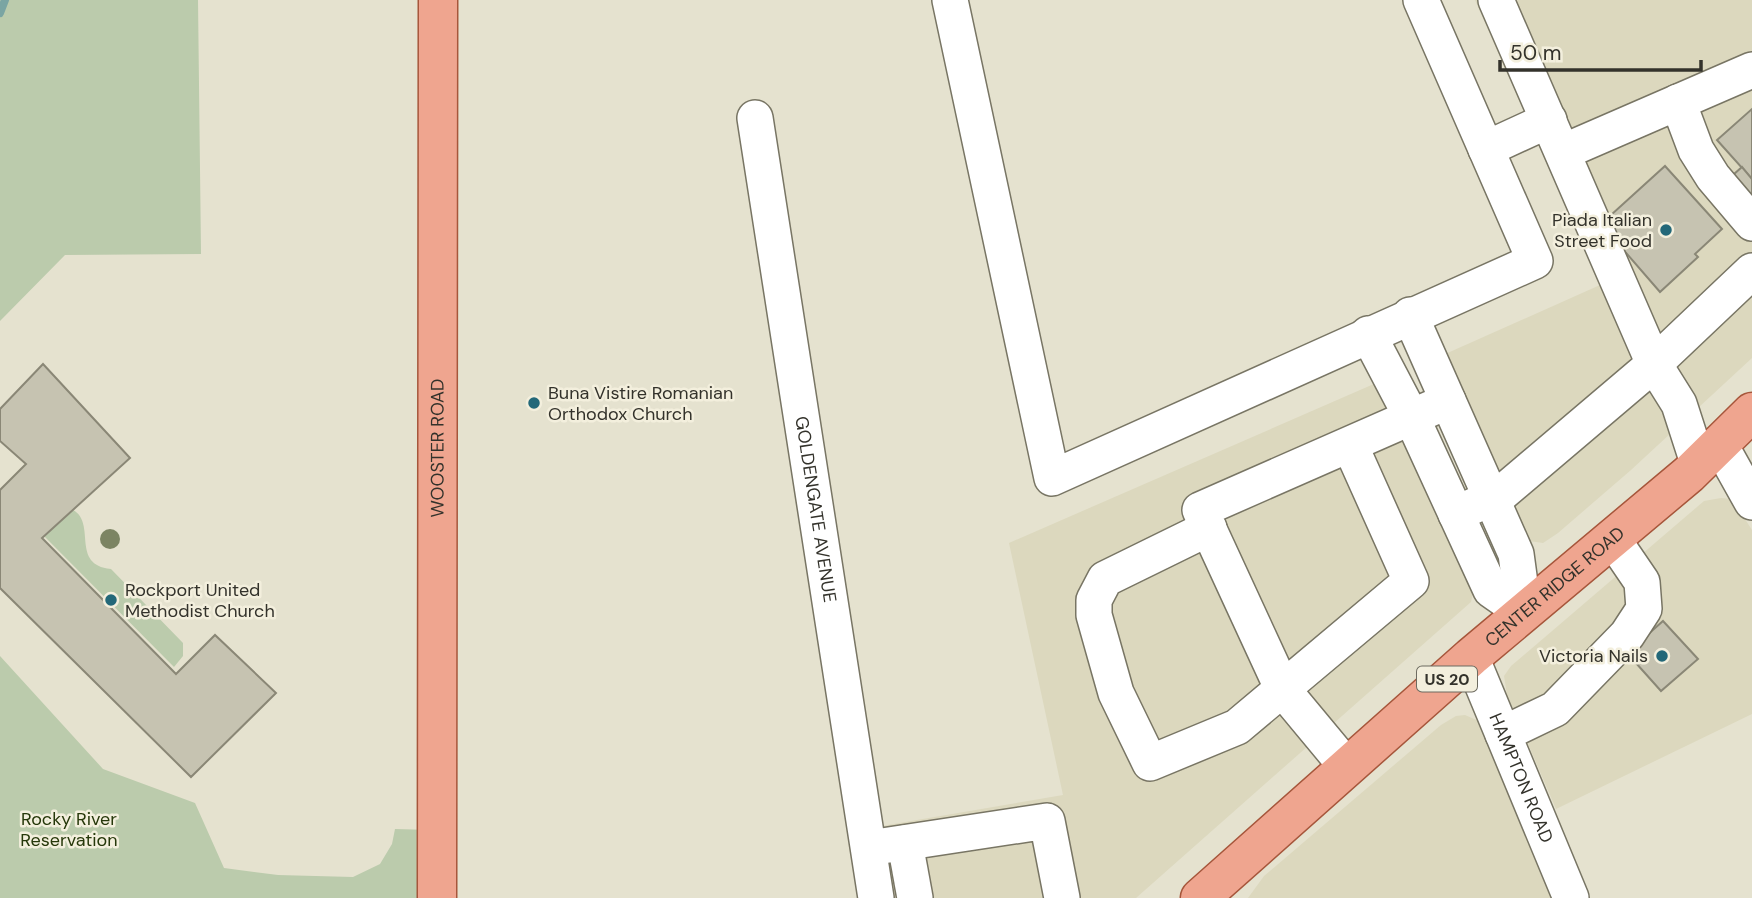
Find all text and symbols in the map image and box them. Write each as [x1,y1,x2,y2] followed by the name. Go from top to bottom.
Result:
[1500,28,1701,72] scale bar
[1510,39,1561,67] text: 50 m
[1552,208,1652,253] place label: Piada Italian Street Food
[1658,222,1674,238] marker: Piada Italian Street Food
[425,379,450,517] street label: WOOSTER ROAD
[548,381,733,426] place label: Buna Vistire Romanian Orthodox Church
[526,395,542,411] marker: Buna Vistire Romanian Orthodox Church
[789,414,842,604] street label: GOLDENGATE AVENUE
[1480,521,1630,652] street label: CENTER RIDGE ROAD
[125,578,275,623] place label: Rockport United Methodist Church
[103,592,119,608] marker: Rockport United Methodist Church
[1539,644,1648,668] place label: Victoria Nails
[1654,648,1670,664] marker: Victoria Nails
[1417,666,1477,692] road number: US 20
[1484,709,1559,847] street label: HAMPTON ROAD
[20,807,118,852] park label: Rocky River Reservation

